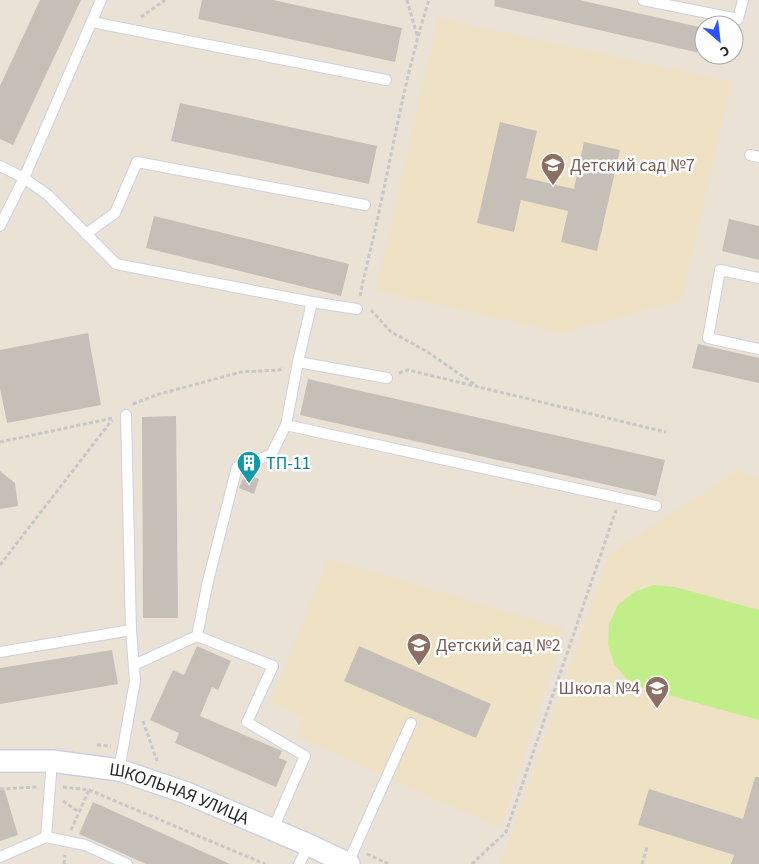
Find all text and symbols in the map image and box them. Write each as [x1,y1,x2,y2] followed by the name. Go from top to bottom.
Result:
[694,15,744,65] north arrow
[716,40,733,61] text: С
[540,152,566,186] school or university icon: Детский сад №7
[570,153,695,178] place label: Детский сад №7
[236,450,262,484] building icon: ТП-11
[266,451,311,476] place label: ТП-11
[406,632,432,666] school or university icon: Детский сад №2
[436,633,561,658] place label: Детский сад №2
[644,675,670,709] school or university icon: Школа №4
[559,676,640,701] place label: Школа №4
[108,757,253,831] street label: ШКОЛЬНАЯ УЛИЦА

